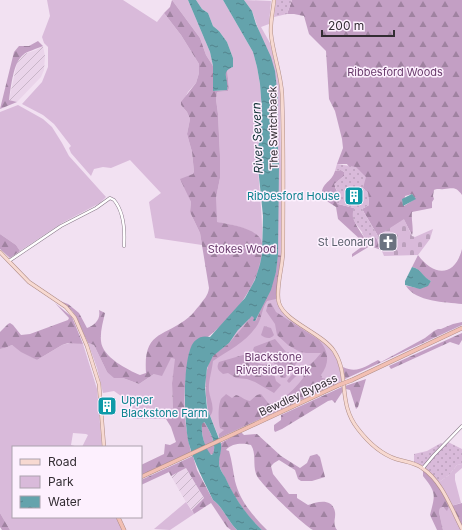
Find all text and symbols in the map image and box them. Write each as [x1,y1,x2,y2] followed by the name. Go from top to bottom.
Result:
[322,12,394,38] scale bar
[328,18,364,33] text: 200 m
[347,65,443,79] park label: Ribbesford Woods
[265,86,281,170] street label: The Switchback
[248,102,266,174] water label: River Severn
[343,185,365,207] building icon: Ribbesford House
[247,189,340,203] place label: Ribbesford House
[377,231,399,253] church icon: St Leonard
[318,235,374,249] place label: St Leonard
[208,242,276,256] park label: Stokes Wood
[236,350,310,377] park label: Blackstone Riverside Park
[256,371,340,419] street label: Bewdley Bypass
[121,393,208,420] place label: Upper Blackstone Farm
[96,395,118,417] building icon: Upper Blackstone Farm
[12,446,142,518] legend
[48,454,77,469] text: Road
[48,474,74,489] text: Park
[48,494,82,509] text: Water

